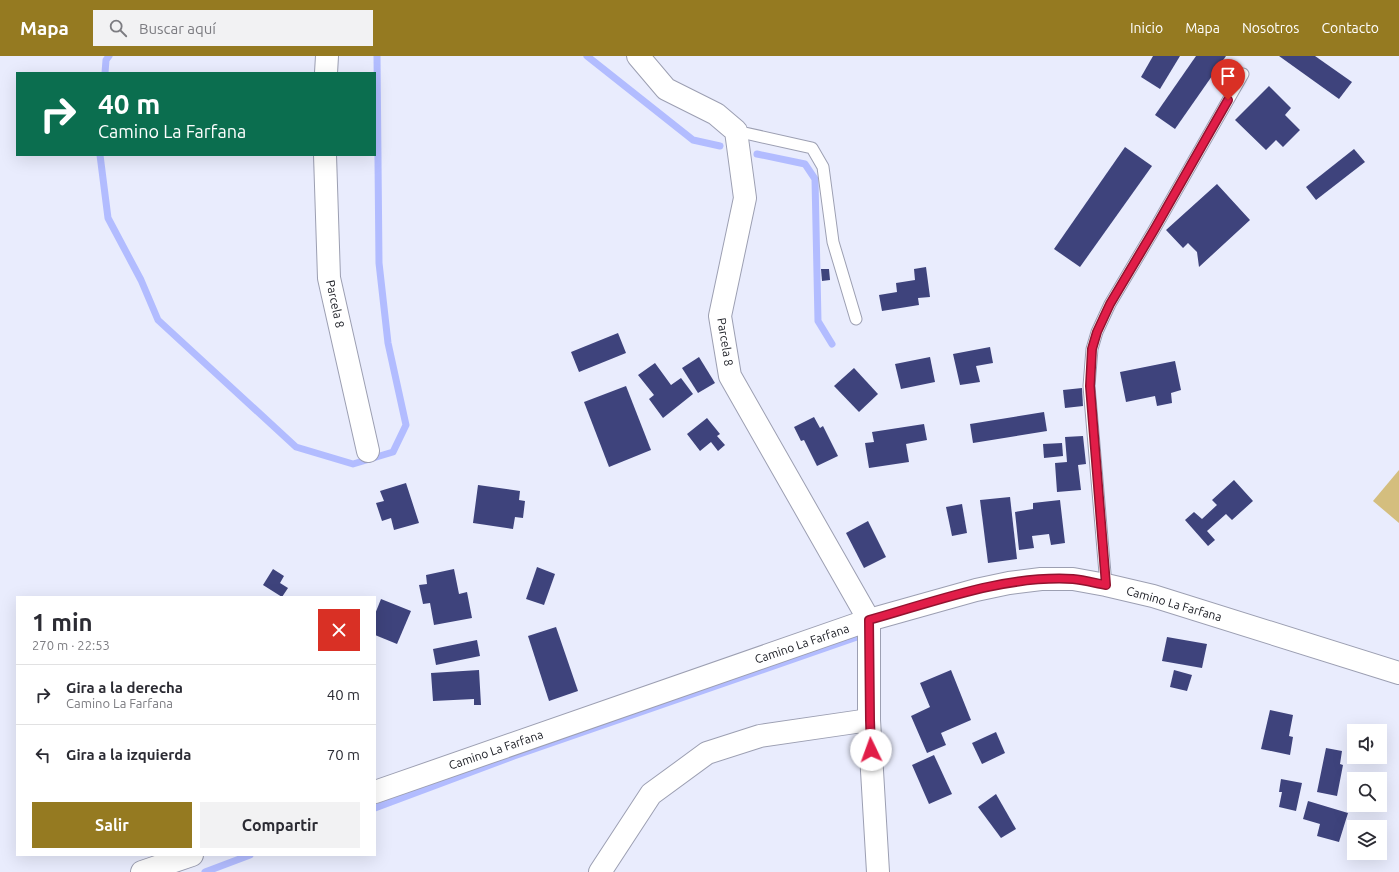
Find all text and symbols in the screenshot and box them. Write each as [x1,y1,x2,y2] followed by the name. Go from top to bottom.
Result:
[93,10,373,46] search box
[20,17,69,39] text: Mapa
[107,17,129,39] icon: search
[139,20,216,37] text: Buscar aquí
[1130,20,1163,36] text: Inicio
[1185,20,1220,36] text: Mapa
[1242,20,1299,36] text: Nosotros
[1321,20,1379,36] text: Contacto
[1211,59,1245,100] pin
[1217,65,1239,87] icon: arrive
[32,88,84,140] icon: right
[98,88,160,119] text: 40 m
[98,121,246,141] text: Camino La Farfana
[324,279,347,329] street label: Parcela 8
[715,317,736,367] street label: Parcela 8
[1125,584,1223,623] street label: Camino La Farfana
[32,609,93,636] text: 1 min
[318,609,360,651] button: close
[753,621,851,666] street label: Camino La Farfana
[32,638,110,652] text: 270 m · 22:53
[66,679,183,696] text: Gira a la derecha
[32,684,54,706] icon: right
[327,686,360,703] text: 40 m
[66,696,173,710] text: Camino La Farfana
[1347,724,1387,860] map controls
[1347,724,1387,764] button: sound
[447,727,545,772] street label: Camino La Farfana
[850,729,892,771] position arrow
[32,744,54,766] icon: left
[66,746,192,763] text: Gira a la izquierda
[327,746,360,763] text: 70 m
[1347,772,1387,812] button: search
[32,802,192,848] button: Salir
[200,802,360,848] button: Compartir
[1347,820,1387,860] button: layers

